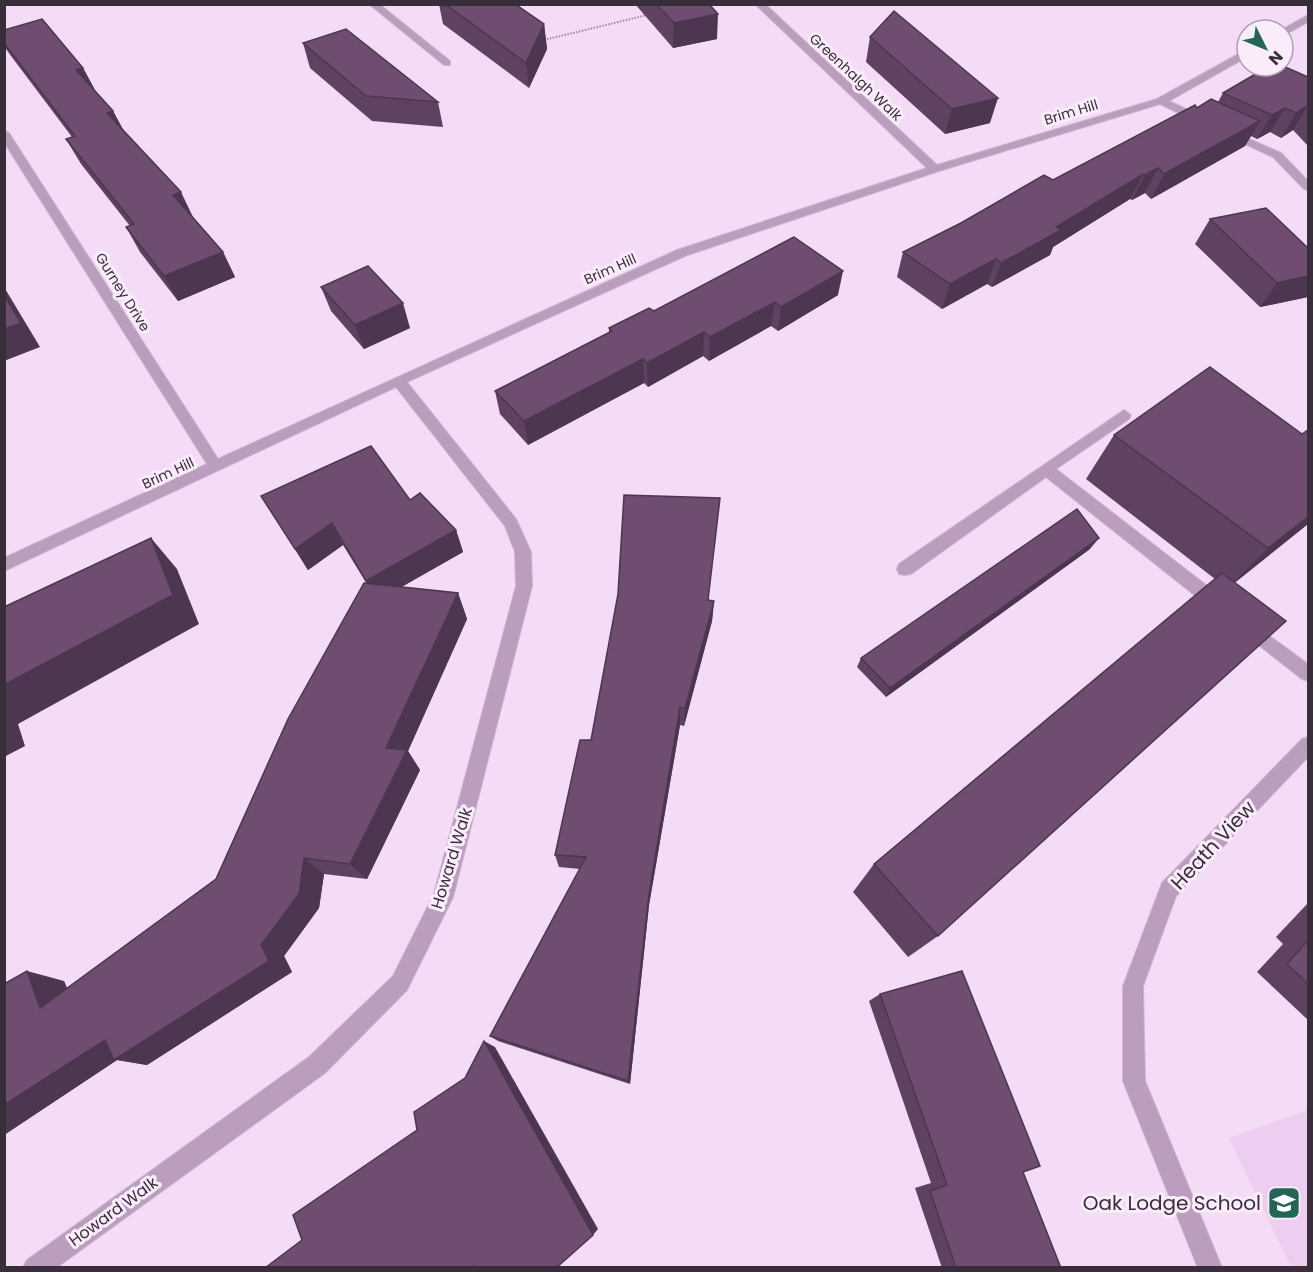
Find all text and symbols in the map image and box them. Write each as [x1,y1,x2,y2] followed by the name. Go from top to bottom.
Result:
[1235,18,1295,78] north arrow
[805,29,907,126] street label: Greenhalgh Walk
[1263,46,1288,70] text: N
[1042,94,1100,130] street label: Brim Hill
[91,249,155,335] street label: Gurney Drive
[581,249,639,289] street label: Brim Hill
[139,452,197,494] street label: Brim Hill
[1164,794,1262,896] street label: Heath View
[425,804,478,912] street label: Howard Walk
[64,1171,163,1252] street label: Howard Walk
[1266,1185,1302,1221] school or university icon: Oak Lodge School
[1083,1189,1261,1217] place label: Oak Lodge School

